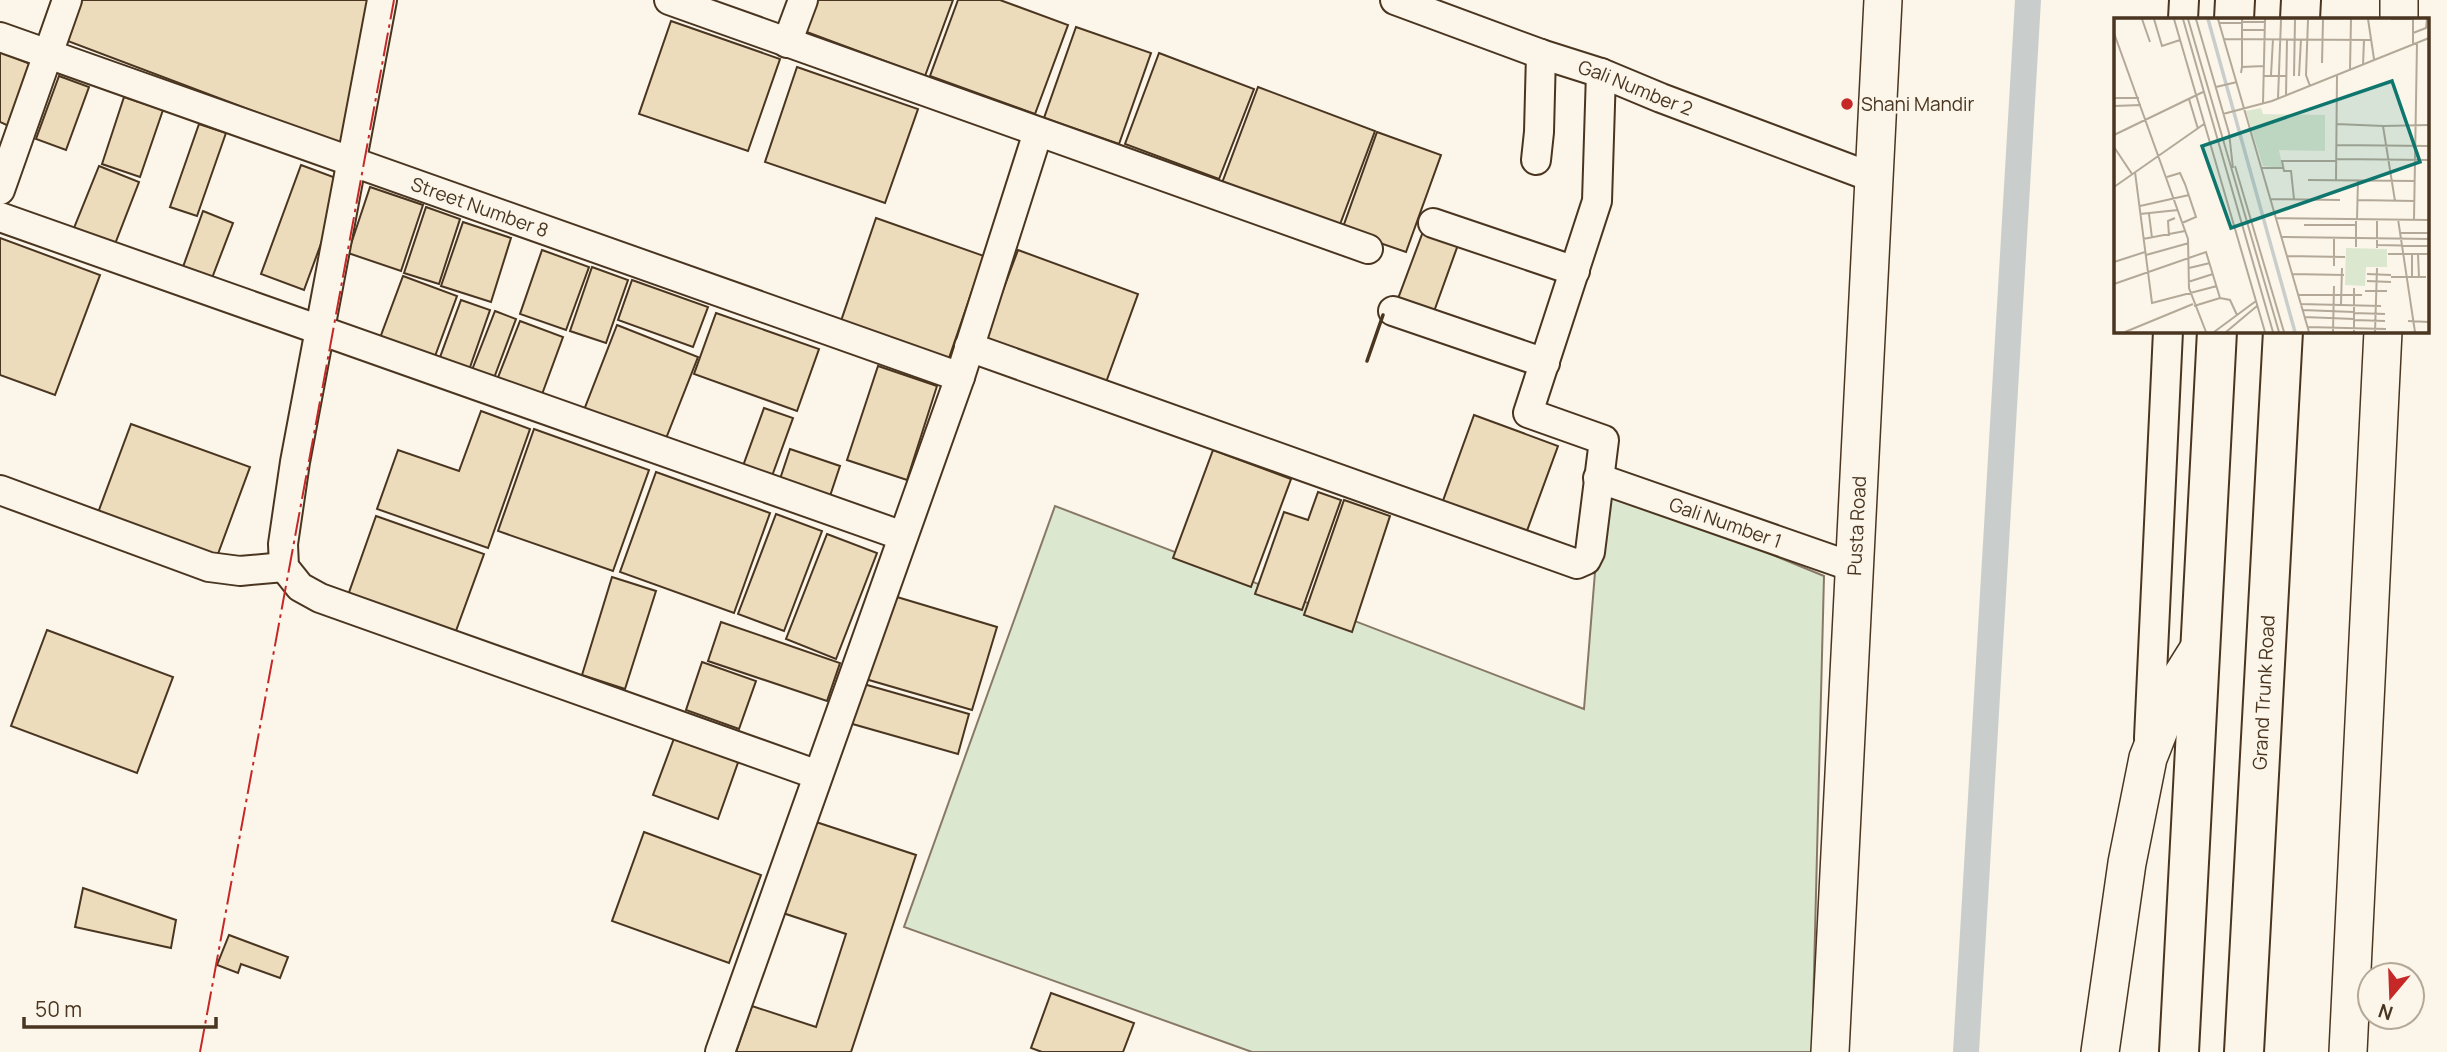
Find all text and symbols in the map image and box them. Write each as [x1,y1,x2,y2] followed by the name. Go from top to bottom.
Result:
[2114,18,2430,332] inset map
[1575,54,1696,122] street label: Gali Number 2
[1861,91,1975,117] place label: Shani Mandir
[1839,96,1855,112] marker: Shani Mandir
[408,171,552,243] street label: Street Number 8
[1841,475,1872,576] street label: Pusta Road
[1666,491,1785,554] street label: Gali Number 1
[2246,614,2281,771] street label: Grand Trunk Road
[2356,961,2426,1031] north arrow
[24,986,217,1030] scale bar
[35,995,82,1023] text: 50 m
[2375,998,2396,1027] text: N

